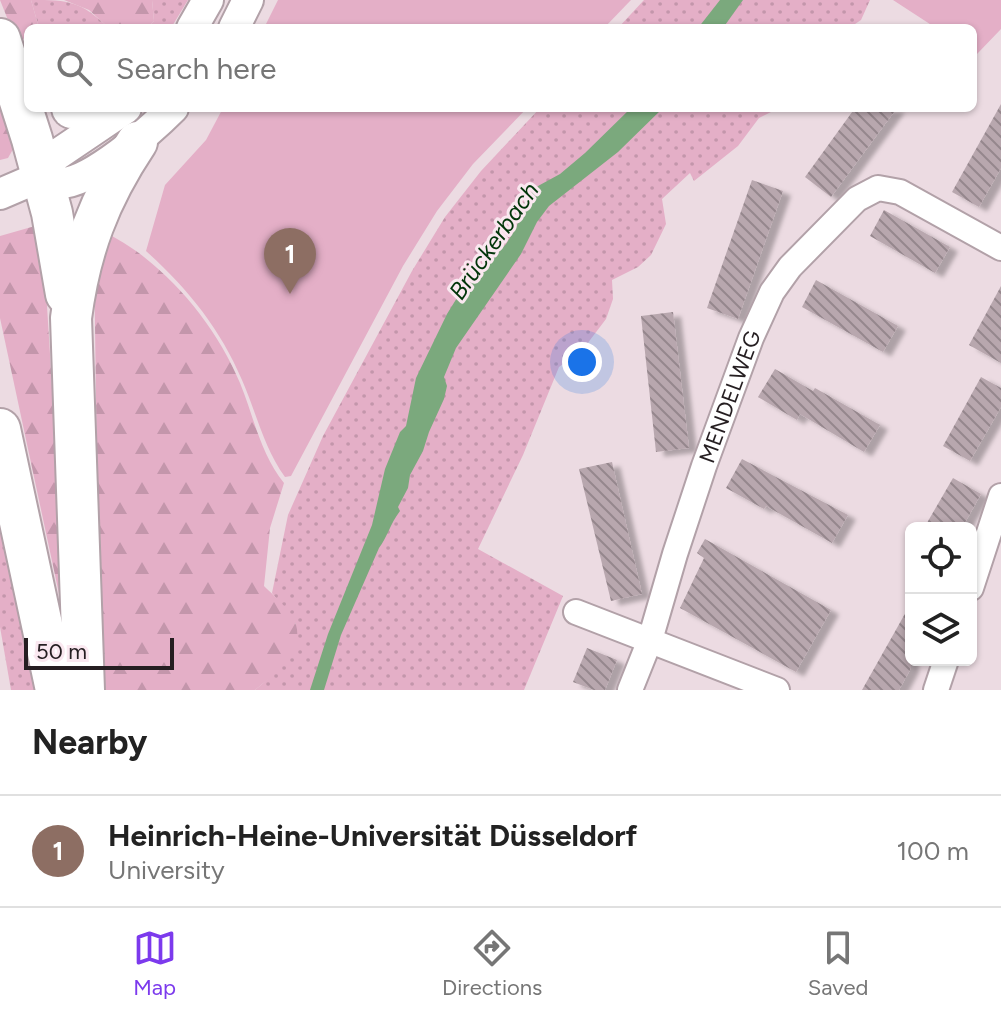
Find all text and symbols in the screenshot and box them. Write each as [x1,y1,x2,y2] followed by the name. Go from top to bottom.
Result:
[24,24,977,112] search box
[52,46,96,90] icon: search
[116,50,276,87] text: Search here
[443,176,545,305] water label: Brückerbach
[264,228,316,294] pin: 1
[693,327,767,467] street label: MENDELWEG
[562,342,602,382] your location
[905,522,977,666] map controls
[905,522,977,594] button: locate
[905,594,977,666] button: layers
[24,634,174,670] scale bar
[36,638,87,665] text: 50 m
[32,722,147,763] text: Nearby
[108,817,637,854] text: Heinrich-Heine-Universität Düsseldorf
[53,835,63,867] text: 1
[896,835,969,867] text: 100 m
[108,854,225,886] text: University
[133,926,177,1001] tab: Map
[442,926,542,1001] tab: Directions
[808,926,868,1001] tab: Saved

